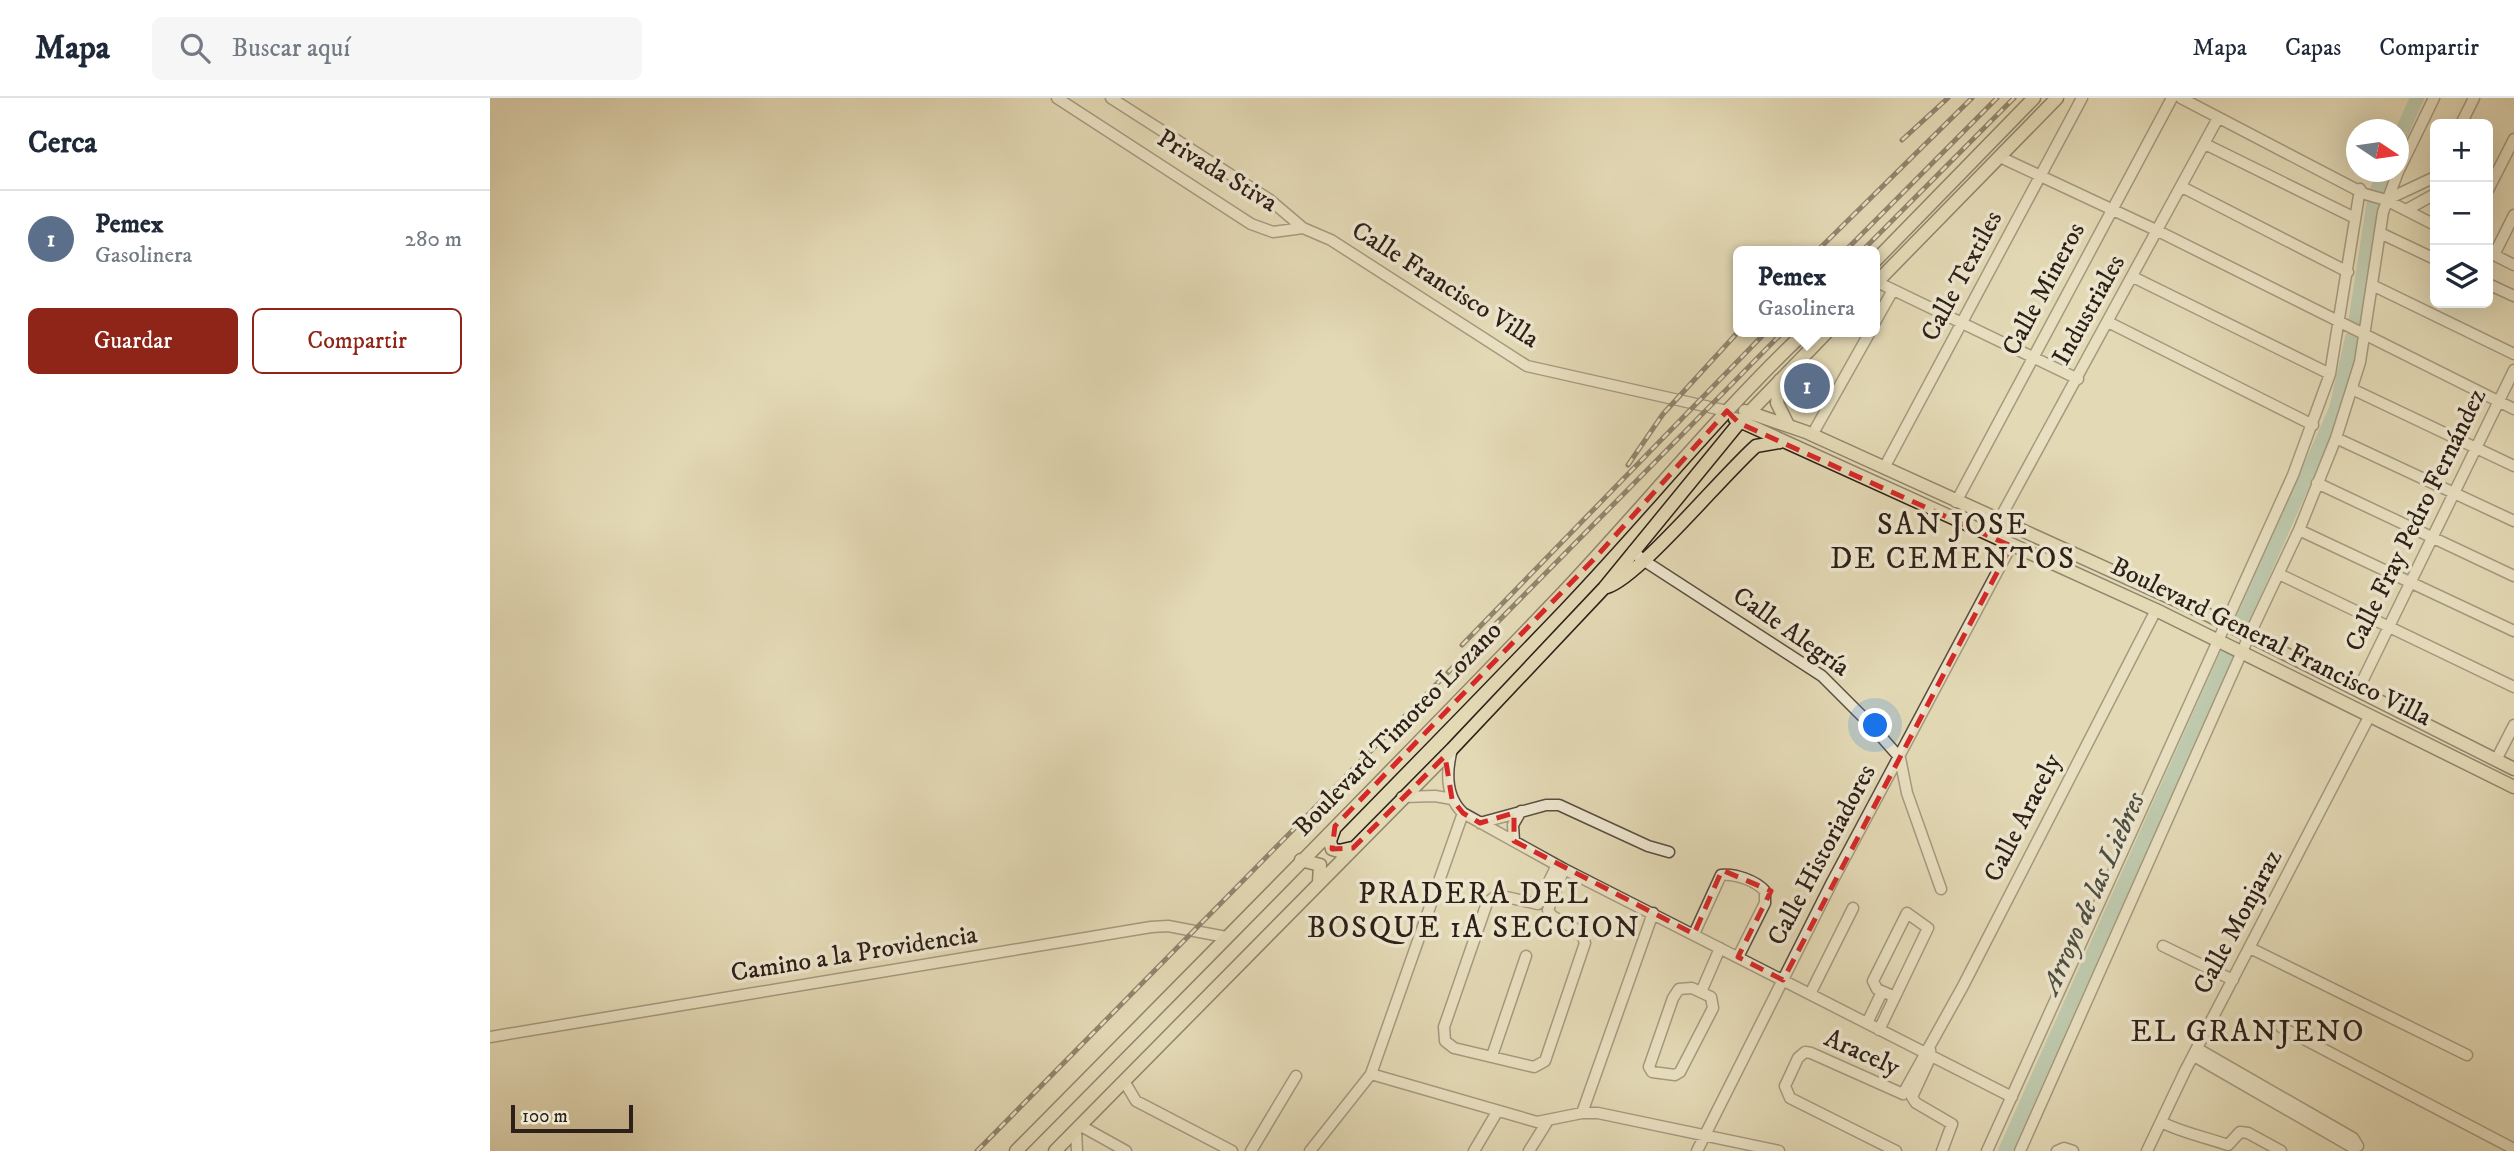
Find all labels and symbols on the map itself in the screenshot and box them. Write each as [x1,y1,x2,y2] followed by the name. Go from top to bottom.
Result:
[2346,119,2409,182] north arrow
[1151,122,1283,220] street label: Privada Stiva
[1914,205,2010,347] street label: Calle Textiles
[1345,214,1545,356] street label: Calle Francisco Villa
[1995,217,2093,361] street label: Calle Mineros
[2045,249,2133,371] street label: Industriales
[1784,360,1830,412] pin: 1
[2338,383,2494,657] street label: Calle Fray Pedro Fernández
[1830,507,2076,578] district label: SAN JOSE DE CEMENTOS
[2105,550,2437,734] street label: Boulevard General Francisco Villa
[1726,580,1856,684] street label: Calle Alegría
[1287,615,1509,843] street label: Boulevard Timoteo Lozano
[1858,708,1892,742] your location
[1977,748,2070,888] street label: Calle Aracely
[1760,759,1884,951] street label: Calle Historiadores
[2032,787,2153,1002] water label: Arroyo de las Liebres
[2186,844,2290,1000] street label: Calle Monjaraz
[1307,876,1641,947] district label: PRADERA DEL BOSQUE 1A SECCION
[728,918,980,990] street label: Camino a la Providencia
[2131,1014,2365,1051] district label: EL GRANJENO
[1819,1022,1905,1084] street label: Aracely
[511,1102,634,1134] scale bar

